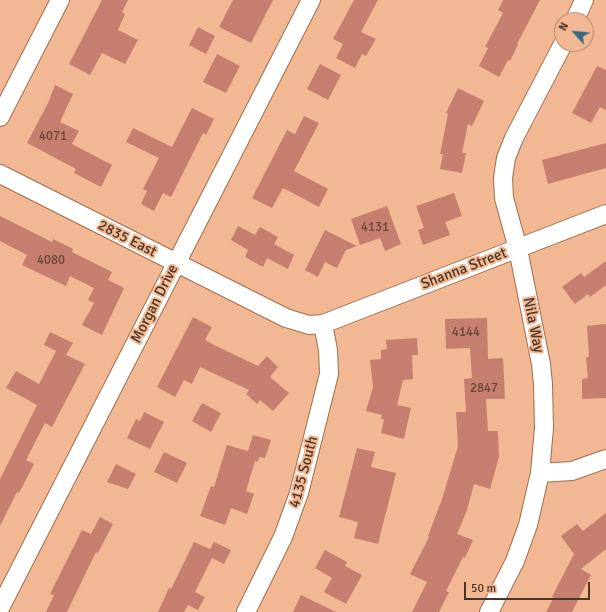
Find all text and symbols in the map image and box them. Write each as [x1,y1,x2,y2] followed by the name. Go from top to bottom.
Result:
[554,12,594,52] north arrow
[556,20,571,33] text: N
[39,129,67,145] house number: 4071
[95,217,159,261] street label: 2835 East
[361,220,389,236] house number: 4131
[419,244,509,294] street label: Shanna Street
[37,253,65,269] house number: 4080
[127,262,183,346] street label: Morgan Drive
[519,296,547,354] street label: Nila Way
[452,325,480,341] house number: 4144
[470,381,498,397] house number: 2847
[286,434,322,510] street label: 4135 South
[466,574,592,600] scale bar
[471,581,496,596] text: 50 m

